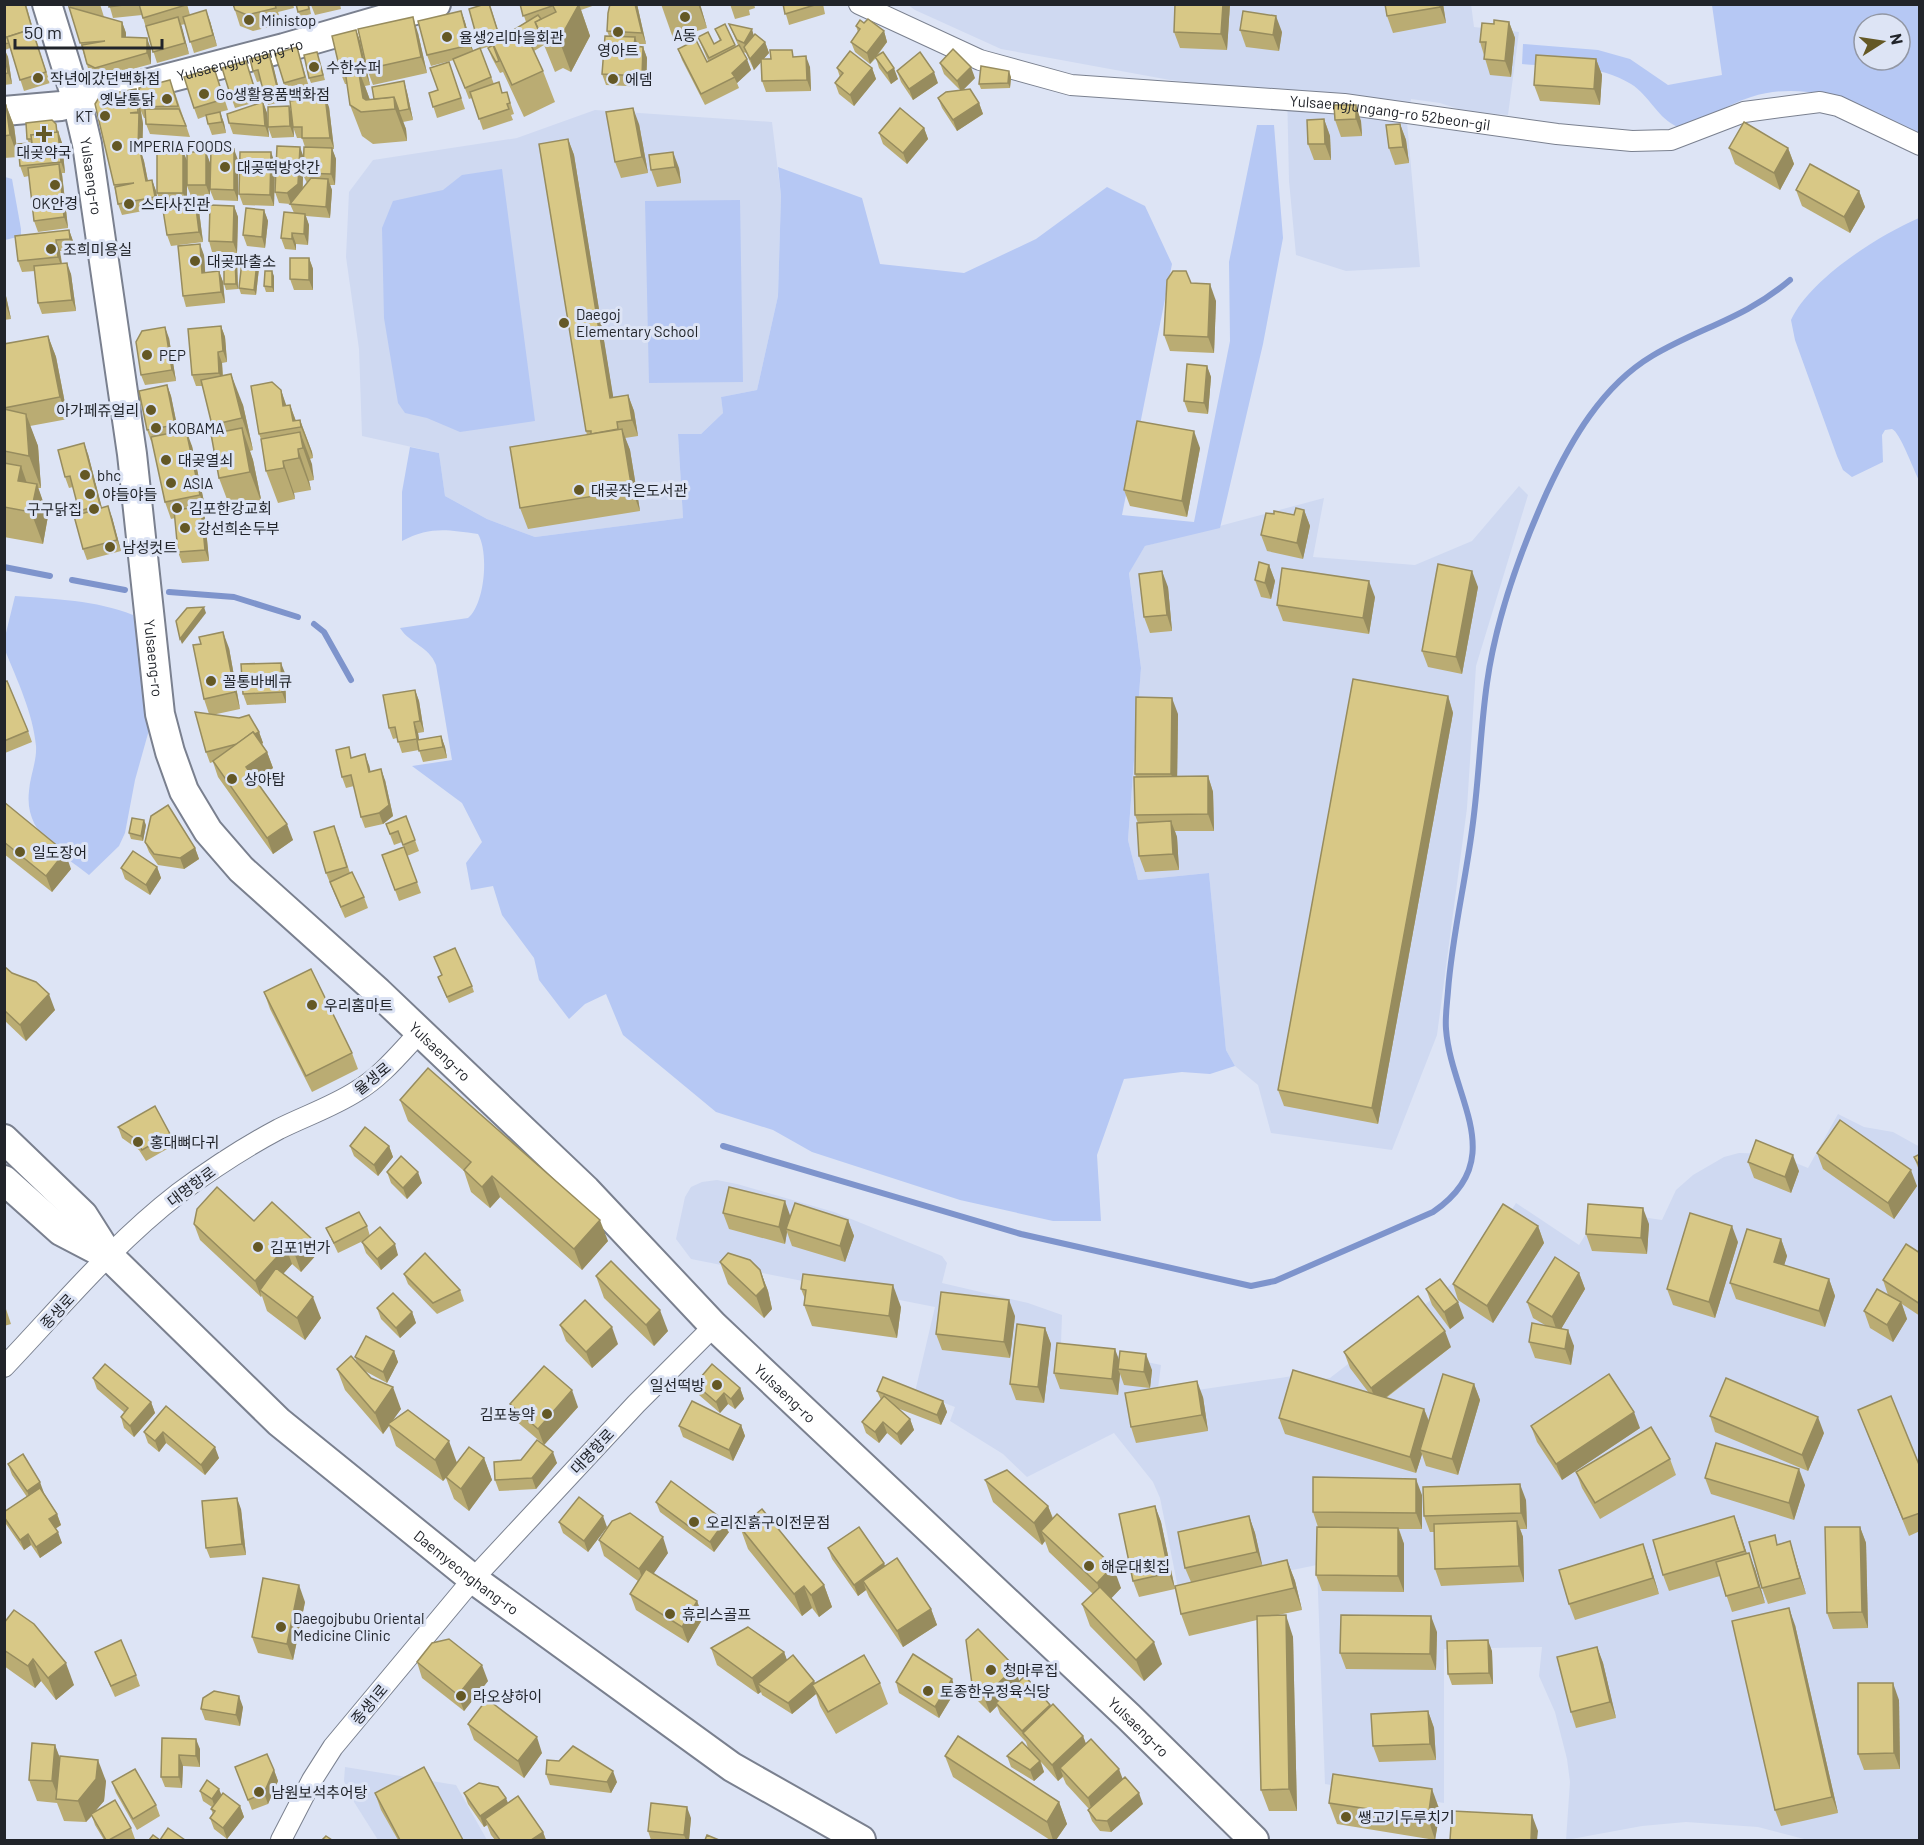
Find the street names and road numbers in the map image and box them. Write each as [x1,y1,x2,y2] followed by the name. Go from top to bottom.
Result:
[175,34,305,85] street label: Yulsaengjungang-ro
[1289,91,1491,134] street label: Yulsaengjungang-ro 52beon-gil
[77,135,106,216] street label: Yulsaeng-ro
[141,618,167,698] street label: Yulsaeng-ro
[406,1018,475,1085] street label: Yulsaeng-ro
[350,1058,394,1098] street label: 율생로
[164,1162,218,1210] street label: 대명항로
[36,1290,78,1332] street label: 종생로
[751,1360,820,1426] street label: Yulsaeng-ro
[567,1425,617,1477] street label: 대명항로
[411,1526,522,1618] street label: Daemyeonghang-ro
[347,1680,391,1728] street label: 종생1로
[1104,1693,1173,1760] street label: Yulsaeng-ro

